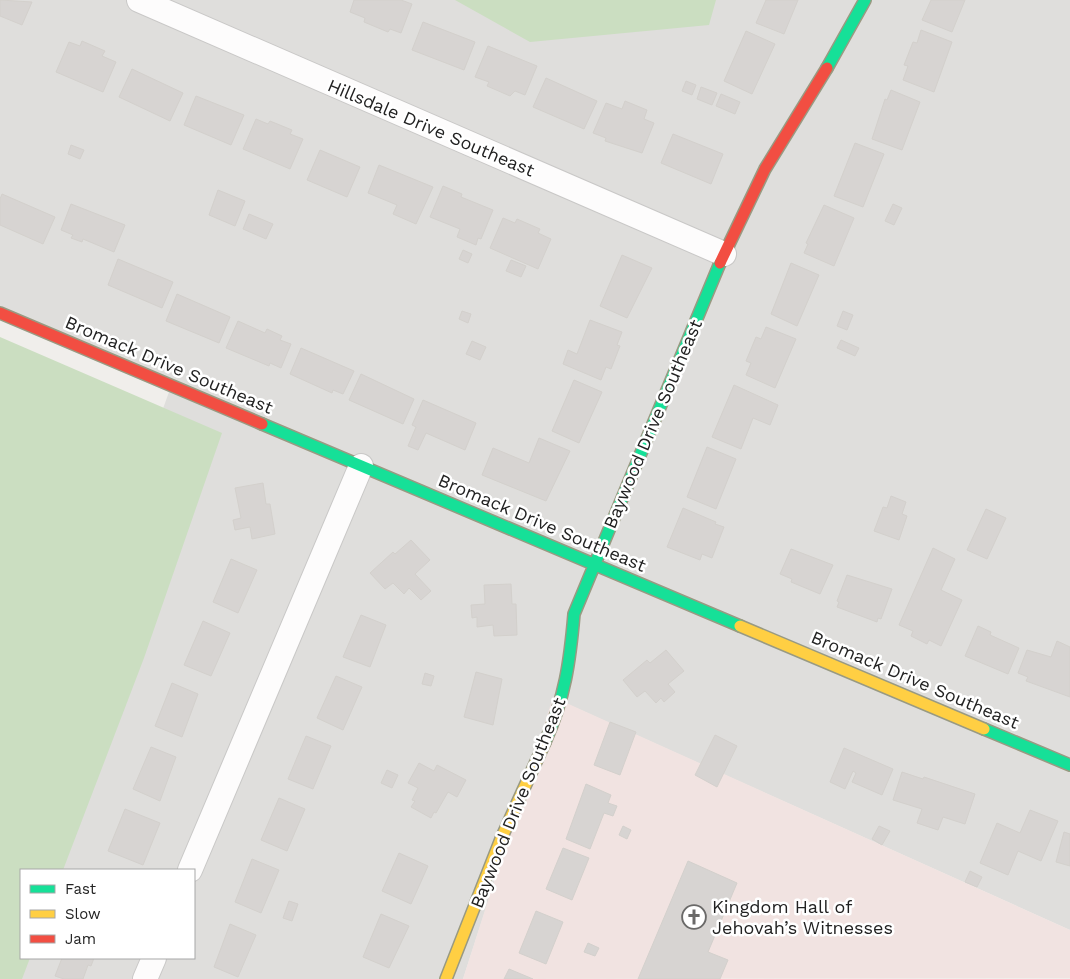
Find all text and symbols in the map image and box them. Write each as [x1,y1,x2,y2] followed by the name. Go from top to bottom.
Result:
[325,74,538,181] street label: Hillsdale Drive Southeast
[62,311,277,418] street label: Bromack Drive Southeast
[599,316,706,532] street label: Baywood Drive Southeast
[435,469,650,576] street label: Bromack Drive Southeast
[808,626,1023,733] street label: Bromack Drive Southeast
[466,694,570,911] street label: Baywood Drive Southeast
[20,869,195,959] legend
[65,880,97,898] text: Fast
[712,896,893,938] place label: Kingdom Hall of Jehovah’s Witnesses
[681,904,707,930] church icon: Kingdom Hall of Jehovah’s Witnesses
[65,905,101,923] text: Slow
[65,930,96,948] text: Jam

